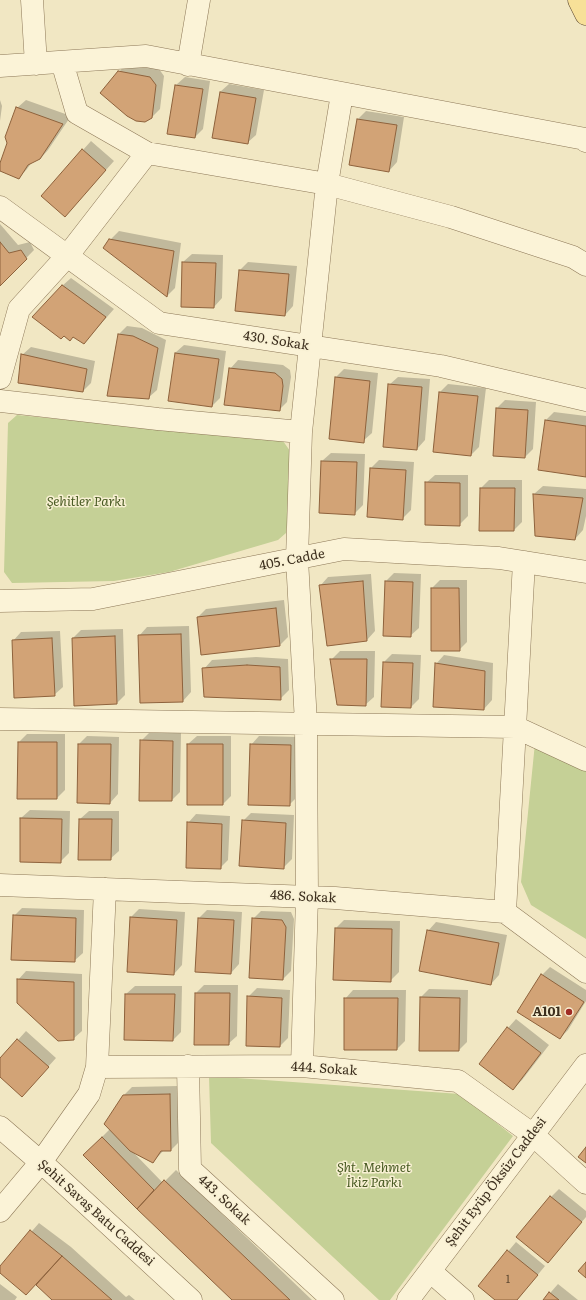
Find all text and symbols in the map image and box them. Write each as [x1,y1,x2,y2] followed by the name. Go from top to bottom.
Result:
[242,328,310,354] street label: 430. Sokak
[47,494,125,510] park label: Şehitler Parkı
[258,546,326,574] street label: 405. Cadde
[270,887,336,907] street label: 486. Sokak
[532,1004,561,1020] place label: A101
[564,1007,574,1017] marker: A101
[290,1059,358,1079] street label: 444. Sokak
[442,1114,550,1250] street label: Şehit Eyüp Öksüz Caddesi
[35,1157,157,1269] street label: Şehit Savaş Batu Caddesi
[337,1160,411,1191] park label: Şht. Mehmet İkiz Parkı
[194,1172,254,1228] street label: 443. Sokak
[506,1273,510,1287] house number: 1

